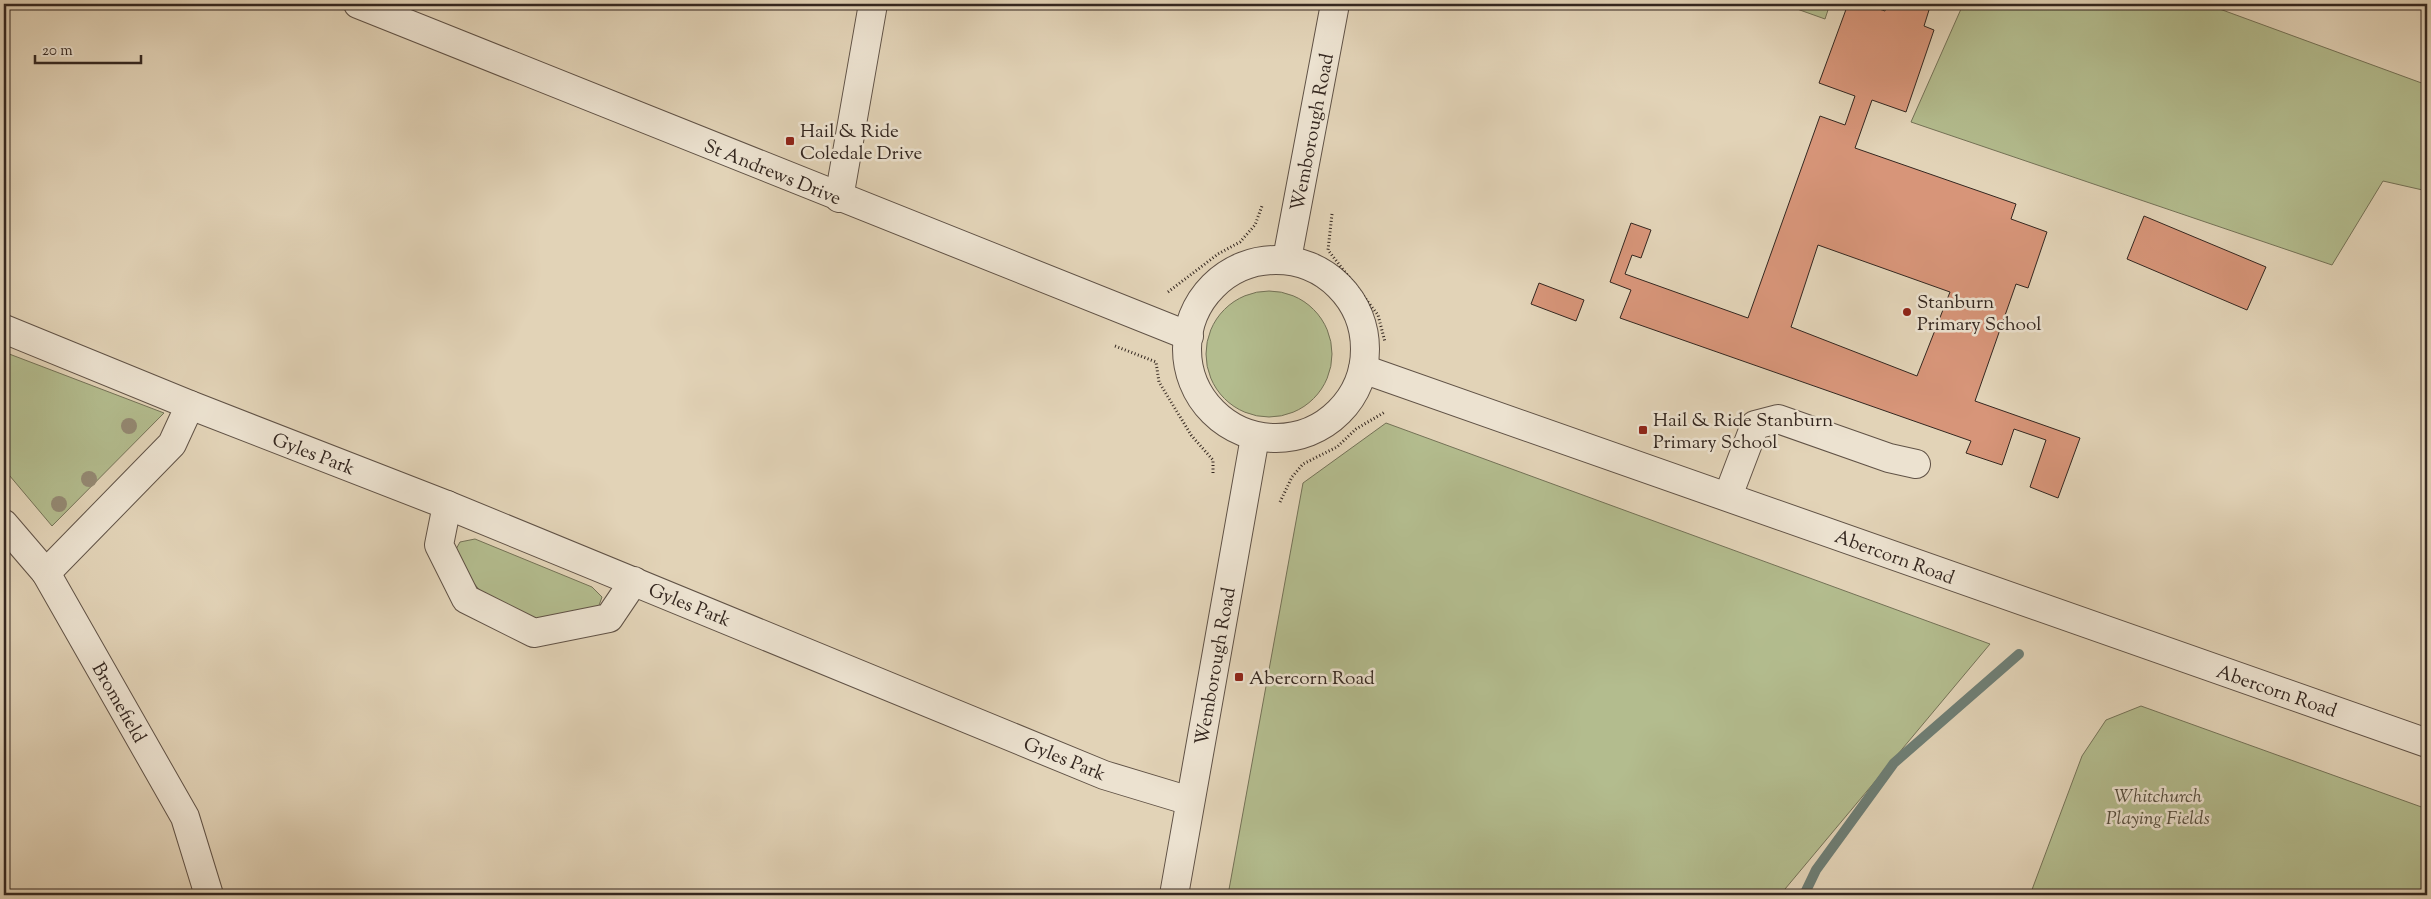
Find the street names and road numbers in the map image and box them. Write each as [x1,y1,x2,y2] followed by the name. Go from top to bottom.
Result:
[1285,51,1342,214] street label: Wemborough Road
[699,133,845,213] street label: St Andrews Drive
[268,427,359,484] street label: Gyles Park
[1830,524,1958,593] street label: Abercorn Road
[644,578,735,635] street label: Gyles Park
[1189,585,1244,748] street label: Wemborough Road
[84,658,152,749] street label: Bromefield
[2212,659,2340,726] street label: Abercorn Road
[1019,732,1110,789] street label: Gyles Park

